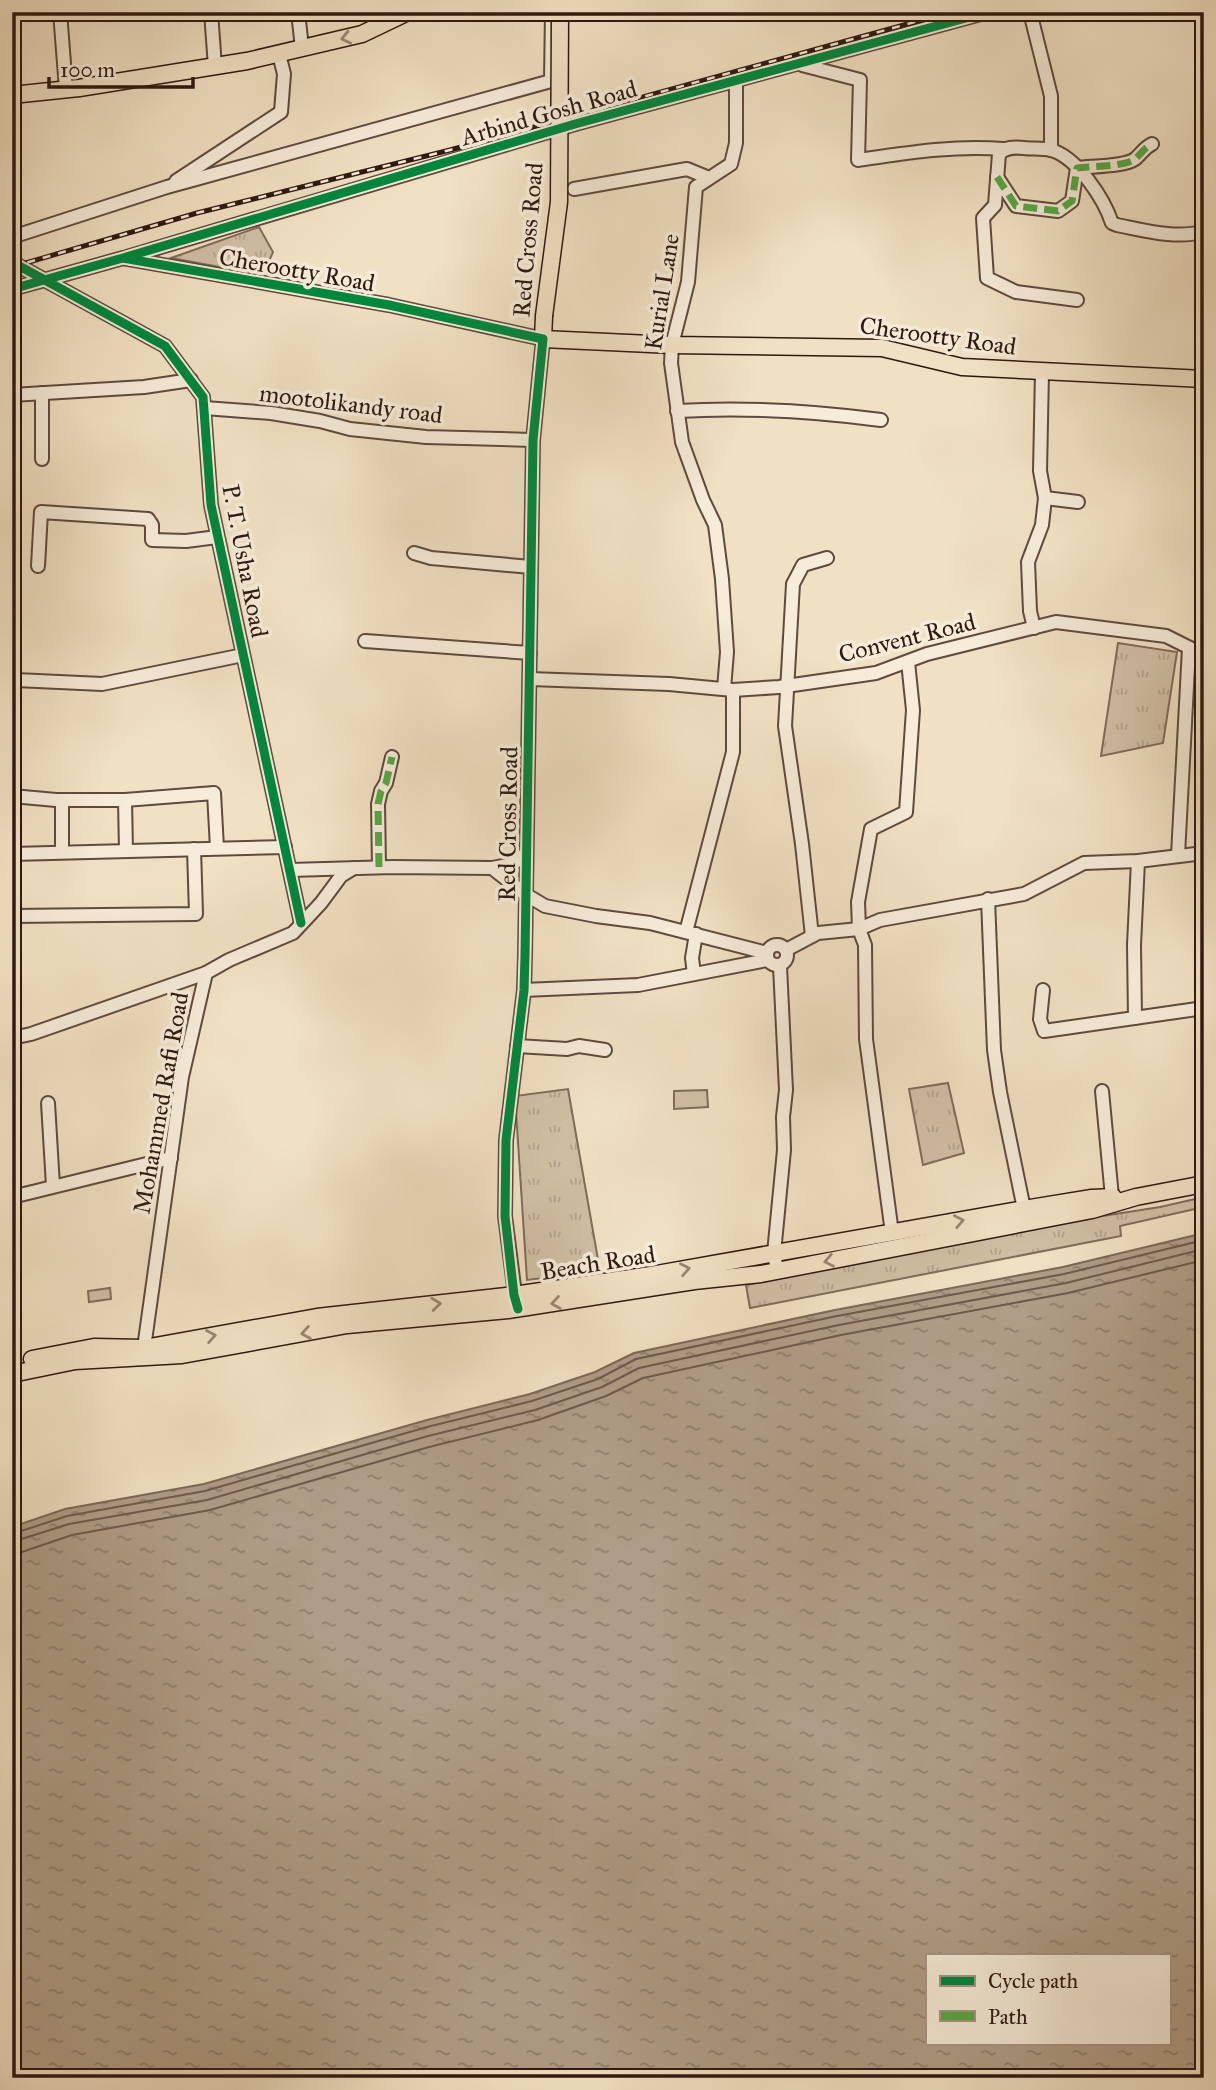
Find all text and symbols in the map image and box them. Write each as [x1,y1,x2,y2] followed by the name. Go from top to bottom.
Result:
[340,30,352,44] one-way arrow
[49,46,192,90] scale bar
[60,57,115,83] text: 100 m
[457,74,640,153] street label: Arbind Gosh Road
[506,161,550,319] street label: Red Cross Road
[638,232,686,352] street label: Kurial Lane
[217,242,377,298] street label: Cherootty Road
[858,310,1018,362] street label: Cherootty Road
[258,378,444,430] street label: mootolikandy road
[215,482,275,640] street label: P. T. Usha Road
[835,606,979,670] street label: Convent Road
[492,746,524,902] street label: Red Cross Road
[127,990,195,1216] street label: Mohammed Rafi Road
[953,1214,965,1229] one-way arrow
[538,1239,658,1287] street label: Beach Road
[823,1252,835,1267] one-way arrow
[679,1262,691,1277] one-way arrow
[550,1295,562,1310] one-way arrow
[430,1296,442,1311] one-way arrow
[300,1325,312,1340] one-way arrow
[205,1329,217,1344] one-way arrow
[926,1954,1170,2044] legend
[988,1968,1079,1994] text: Cycle path
[988,2004,1028,2030] text: Path

